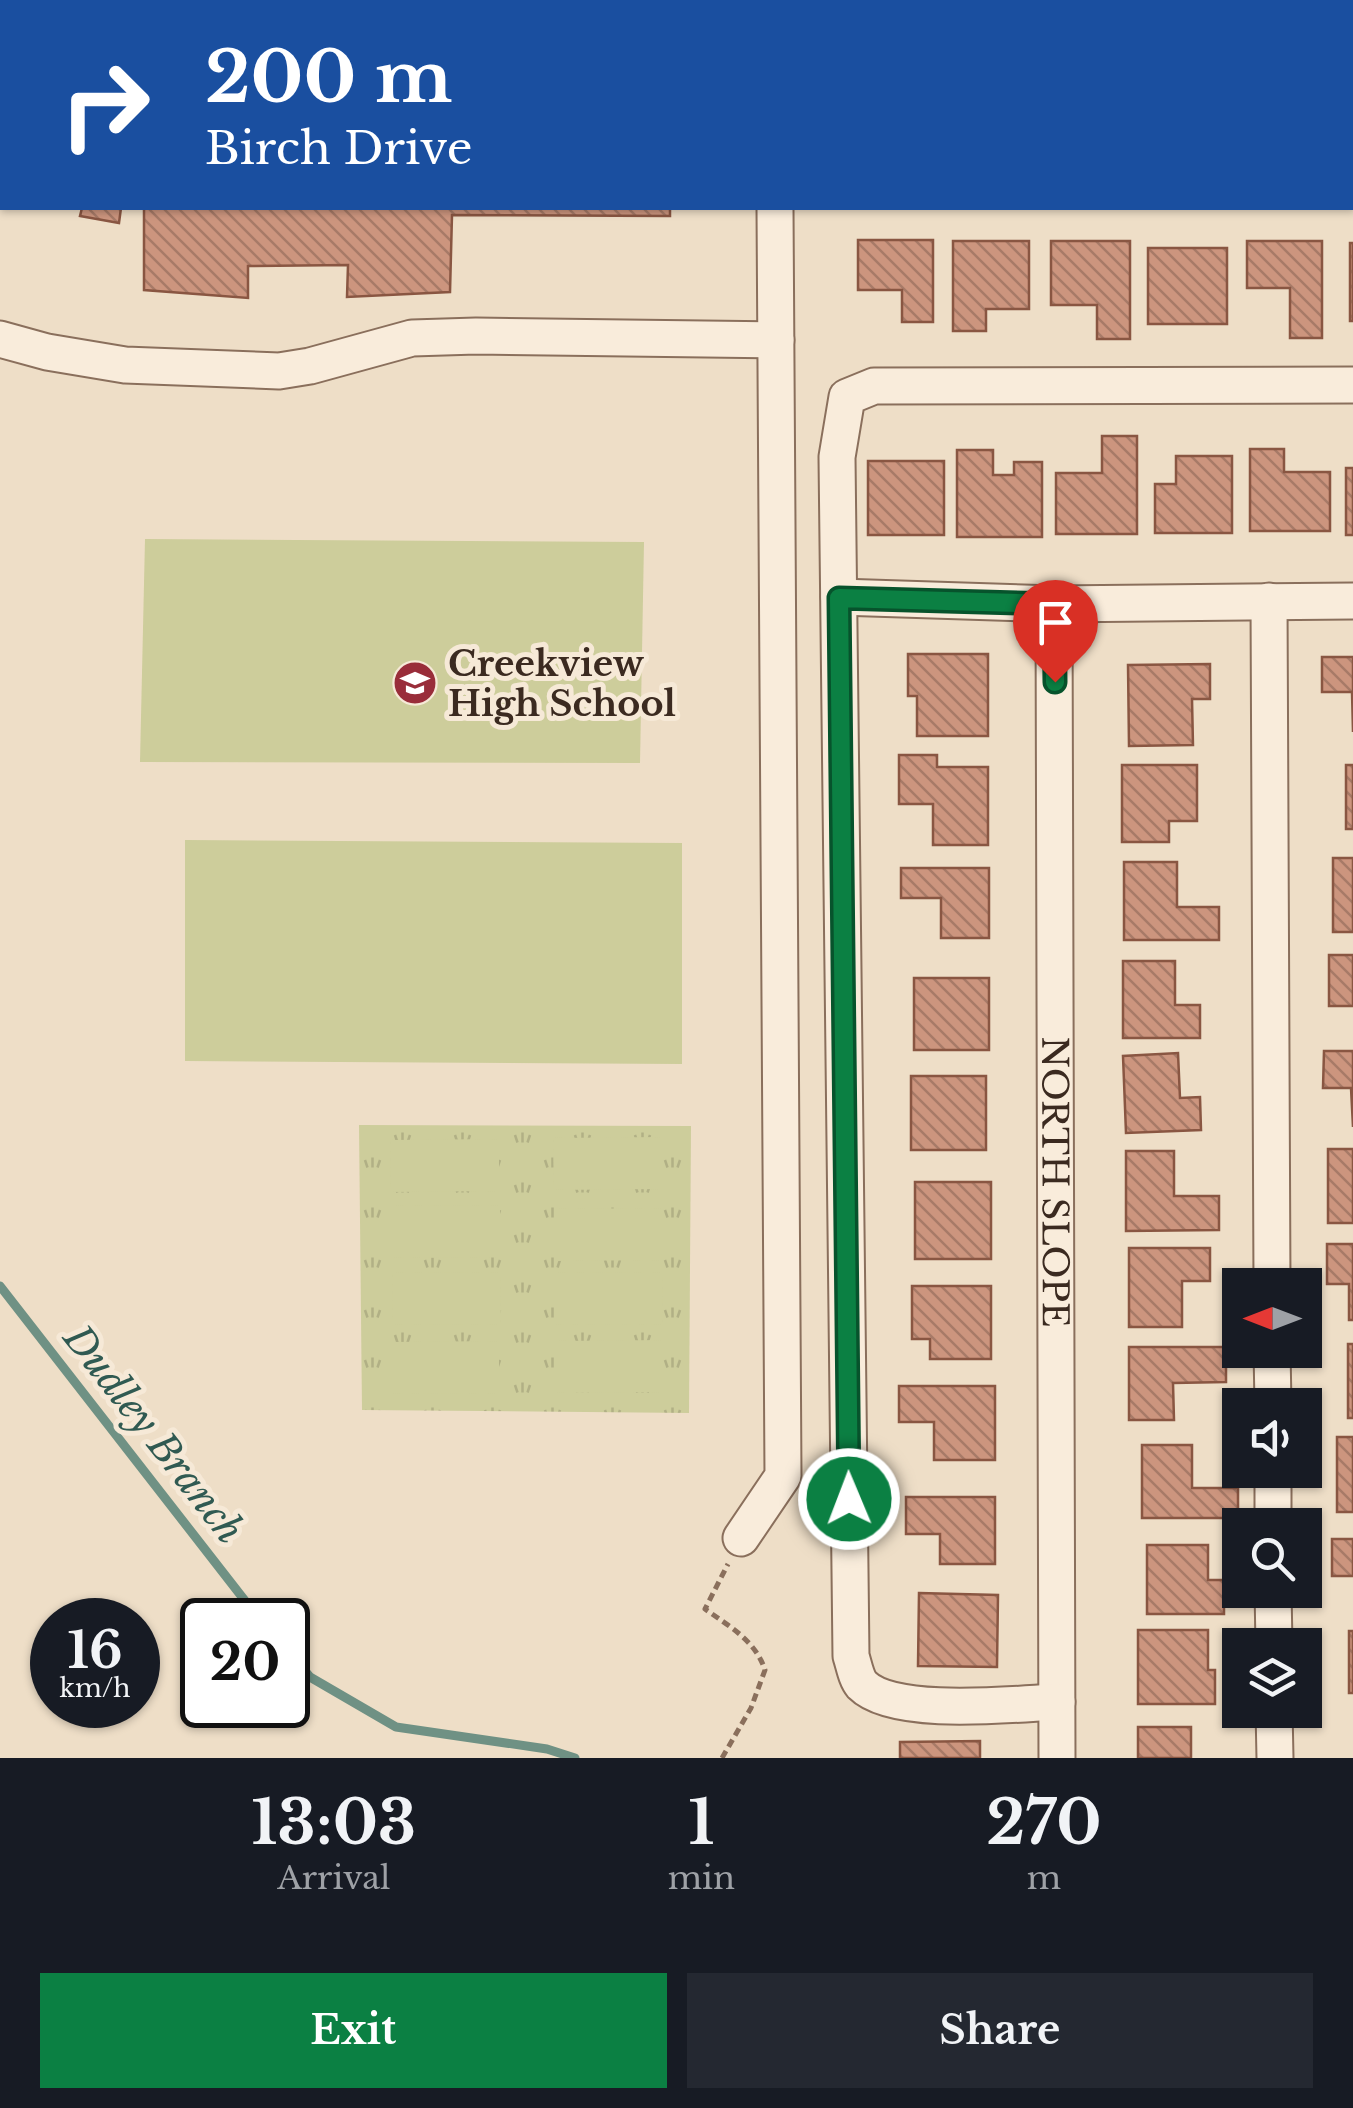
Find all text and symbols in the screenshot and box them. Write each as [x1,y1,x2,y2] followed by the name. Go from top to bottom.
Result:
[205,34,452,121] text: 200 m
[40,40,170,170] icon: right
[205,120,472,176] text: Birch Drive
[1013,580,1098,683] pin
[1028,595,1083,650] icon: arrive
[448,642,676,725] place label: Creekview High School
[392,660,438,706] school or university icon: Creekview High School
[1034,1036,1077,1328] street label: NORTH SLOPE
[1222,1268,1322,1368] north arrow
[1222,1268,1322,1728] map controls
[53,1314,254,1553] water label: Dudley Branch
[1222,1388,1322,1488] button: sound
[797,1447,901,1551] position arrow
[1222,1508,1322,1608] button: search
[180,1598,310,1728] speed limit sign: 20
[67,1619,123,1682] text: 16
[1222,1628,1322,1728] button: layers
[60,1673,130,1704] text: km/h
[251,1786,416,1860] text: 13:03
[688,1786,714,1860] text: 1
[986,1786,1102,1860] text: 270
[277,1858,390,1898] text: Arrival
[668,1858,735,1898] text: min
[1027,1858,1061,1898] text: m
[40,1973,667,2088] button: Exit
[687,1973,1313,2088] button: Share

